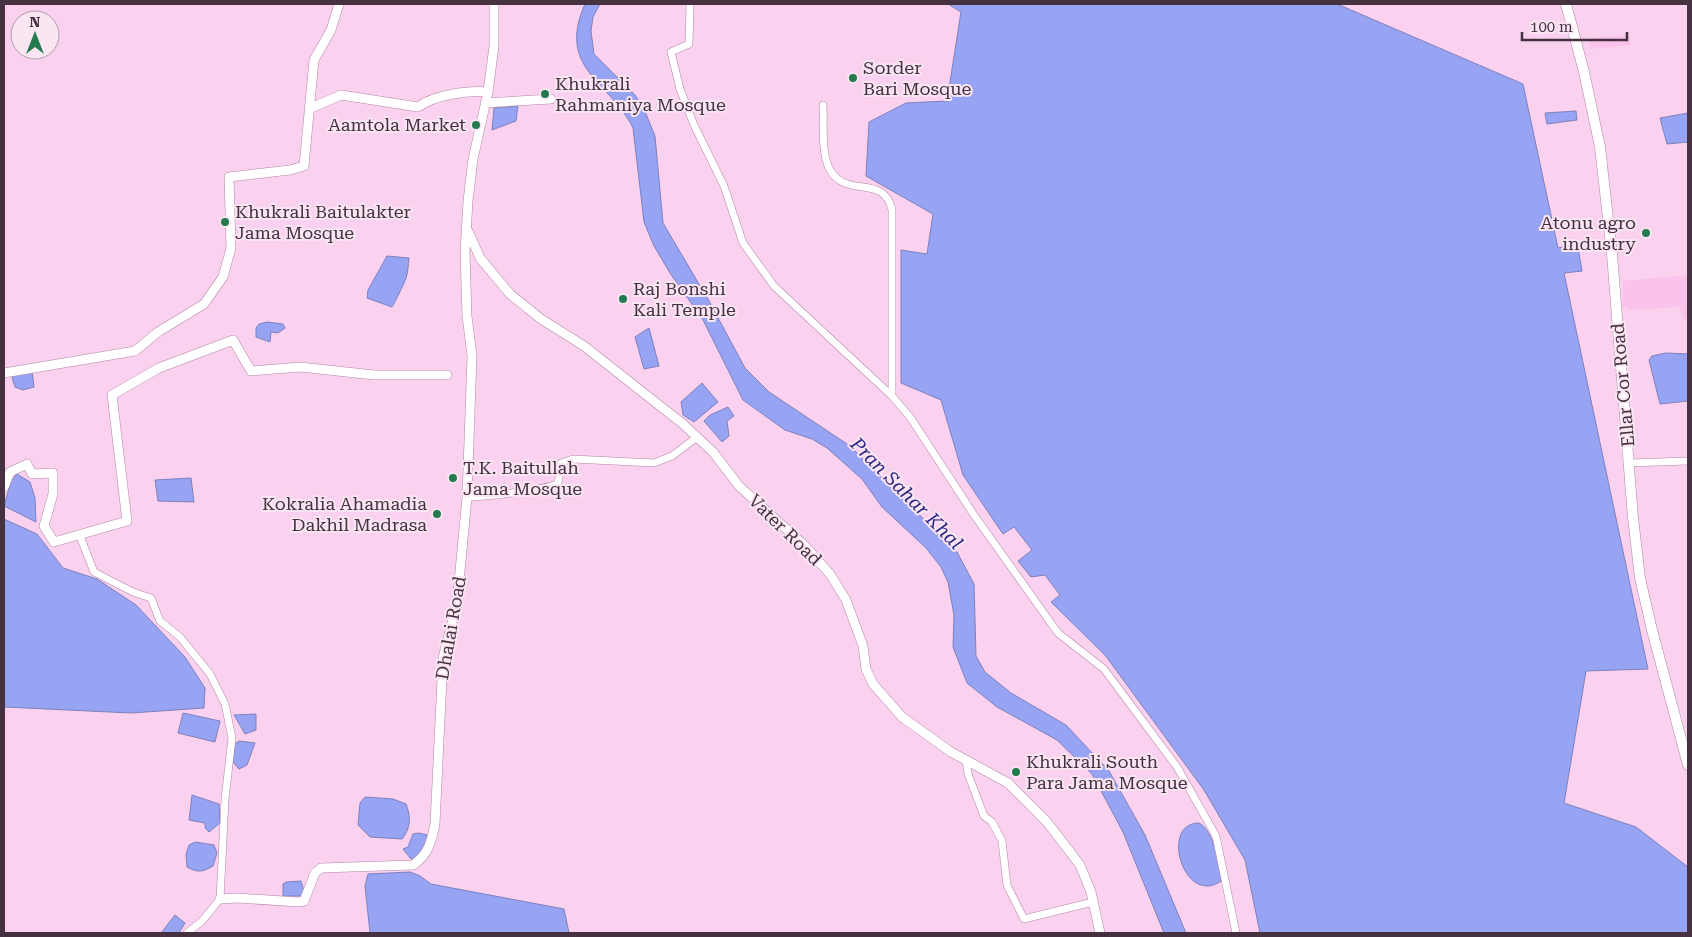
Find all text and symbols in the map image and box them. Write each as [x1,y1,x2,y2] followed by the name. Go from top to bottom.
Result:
[10,10,60,60] north arrow
[1522,10,1627,42] scale bar
[30,14,41,30] text: N
[1530,18,1573,36] text: 100 m
[863,57,972,99] place label: Sorder Bari Mosque
[847,72,859,84] marker: Sorder Bari Mosque
[555,73,726,115] place label: Khukrali Rahmaniya Mosque
[539,88,551,100] marker: Khukrali Rahmaniya Mosque
[328,114,466,135] place label: Aamtola Market
[470,119,482,131] marker: Aamtola Market
[235,201,411,243] place label: Khukrali Baitulakter Jama Mosque
[1541,212,1636,254] place label: Atonu agro industry
[219,216,231,228] marker: Khukrali Baitulakter Jama Mosque
[1640,227,1652,239] marker: Atonu agro industry
[633,278,736,320] place label: Raj Bonshi Kali Temple
[617,293,629,305] marker: Raj Bonshi Kali Temple
[1607,322,1638,448] street label: Ellar Cor Road
[845,432,968,554] water label: Pran Sahar Khal
[463,457,582,499] place label: T.K. Baitullah Jama Mosque
[447,472,459,484] marker: T.K. Baitullah Jama Mosque
[744,490,827,570] street label: Vater Road
[262,493,427,535] place label: Kokralia Ahamadia Dakhil Madrasa
[431,508,443,520] marker: Kokralia Ahamadia Dakhil Madrasa
[431,574,470,682] street label: Dhalai Road
[1026,751,1188,793] place label: Khukrali South Para Jama Mosque
[1010,766,1022,778] marker: Khukrali South Para Jama Mosque

